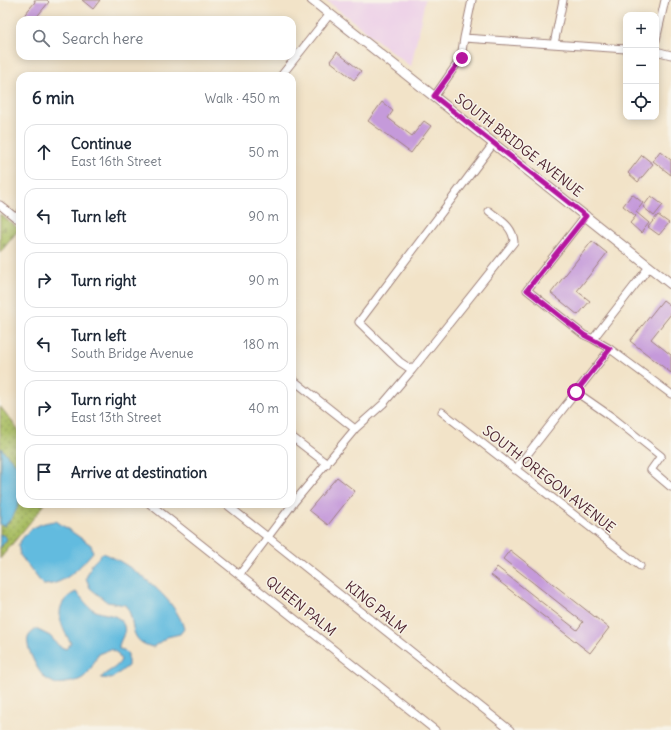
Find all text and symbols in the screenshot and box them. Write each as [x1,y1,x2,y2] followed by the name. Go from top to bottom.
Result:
[623,12,659,120] map controls
[623,12,659,48] button: +
[16,16,296,60] search box
[30,27,52,49] icon: search
[62,29,143,48] text: Search here
[623,48,659,84] button: −
[453,49,471,67] route end
[623,84,659,120] button: locate
[32,87,74,109] text: 6 min
[451,89,587,201] street label: SOUTH BRIDGE AVENUE
[205,90,280,107] text: Walk · 450 m
[71,134,132,153] text: Continue
[33,141,55,163] icon: ahead
[248,144,279,161] text: 50 m
[71,153,162,170] text: East 16th Street
[33,205,55,227] icon: left
[71,207,126,226] text: Turn left
[248,208,279,225] text: 90 m
[33,269,55,291] icon: right
[71,271,136,290] text: Turn right
[248,272,279,289] text: 90 m
[71,326,126,345] text: Turn left
[33,333,55,355] icon: left
[243,336,279,353] text: 180 m
[71,345,193,362] text: South Bridge Avenue
[567,383,585,401] route start
[71,390,136,409] text: Turn right
[33,397,55,419] icon: right
[248,400,279,417] text: 40 m
[71,409,161,426] text: East 13th Street
[479,422,619,536] street label: SOUTH OREGON AVENUE
[33,461,55,483] icon: arrive
[71,463,207,482] text: Arrive at destination
[262,572,340,640] street label: QUEEN PALM
[342,577,410,637] street label: KING PALM

